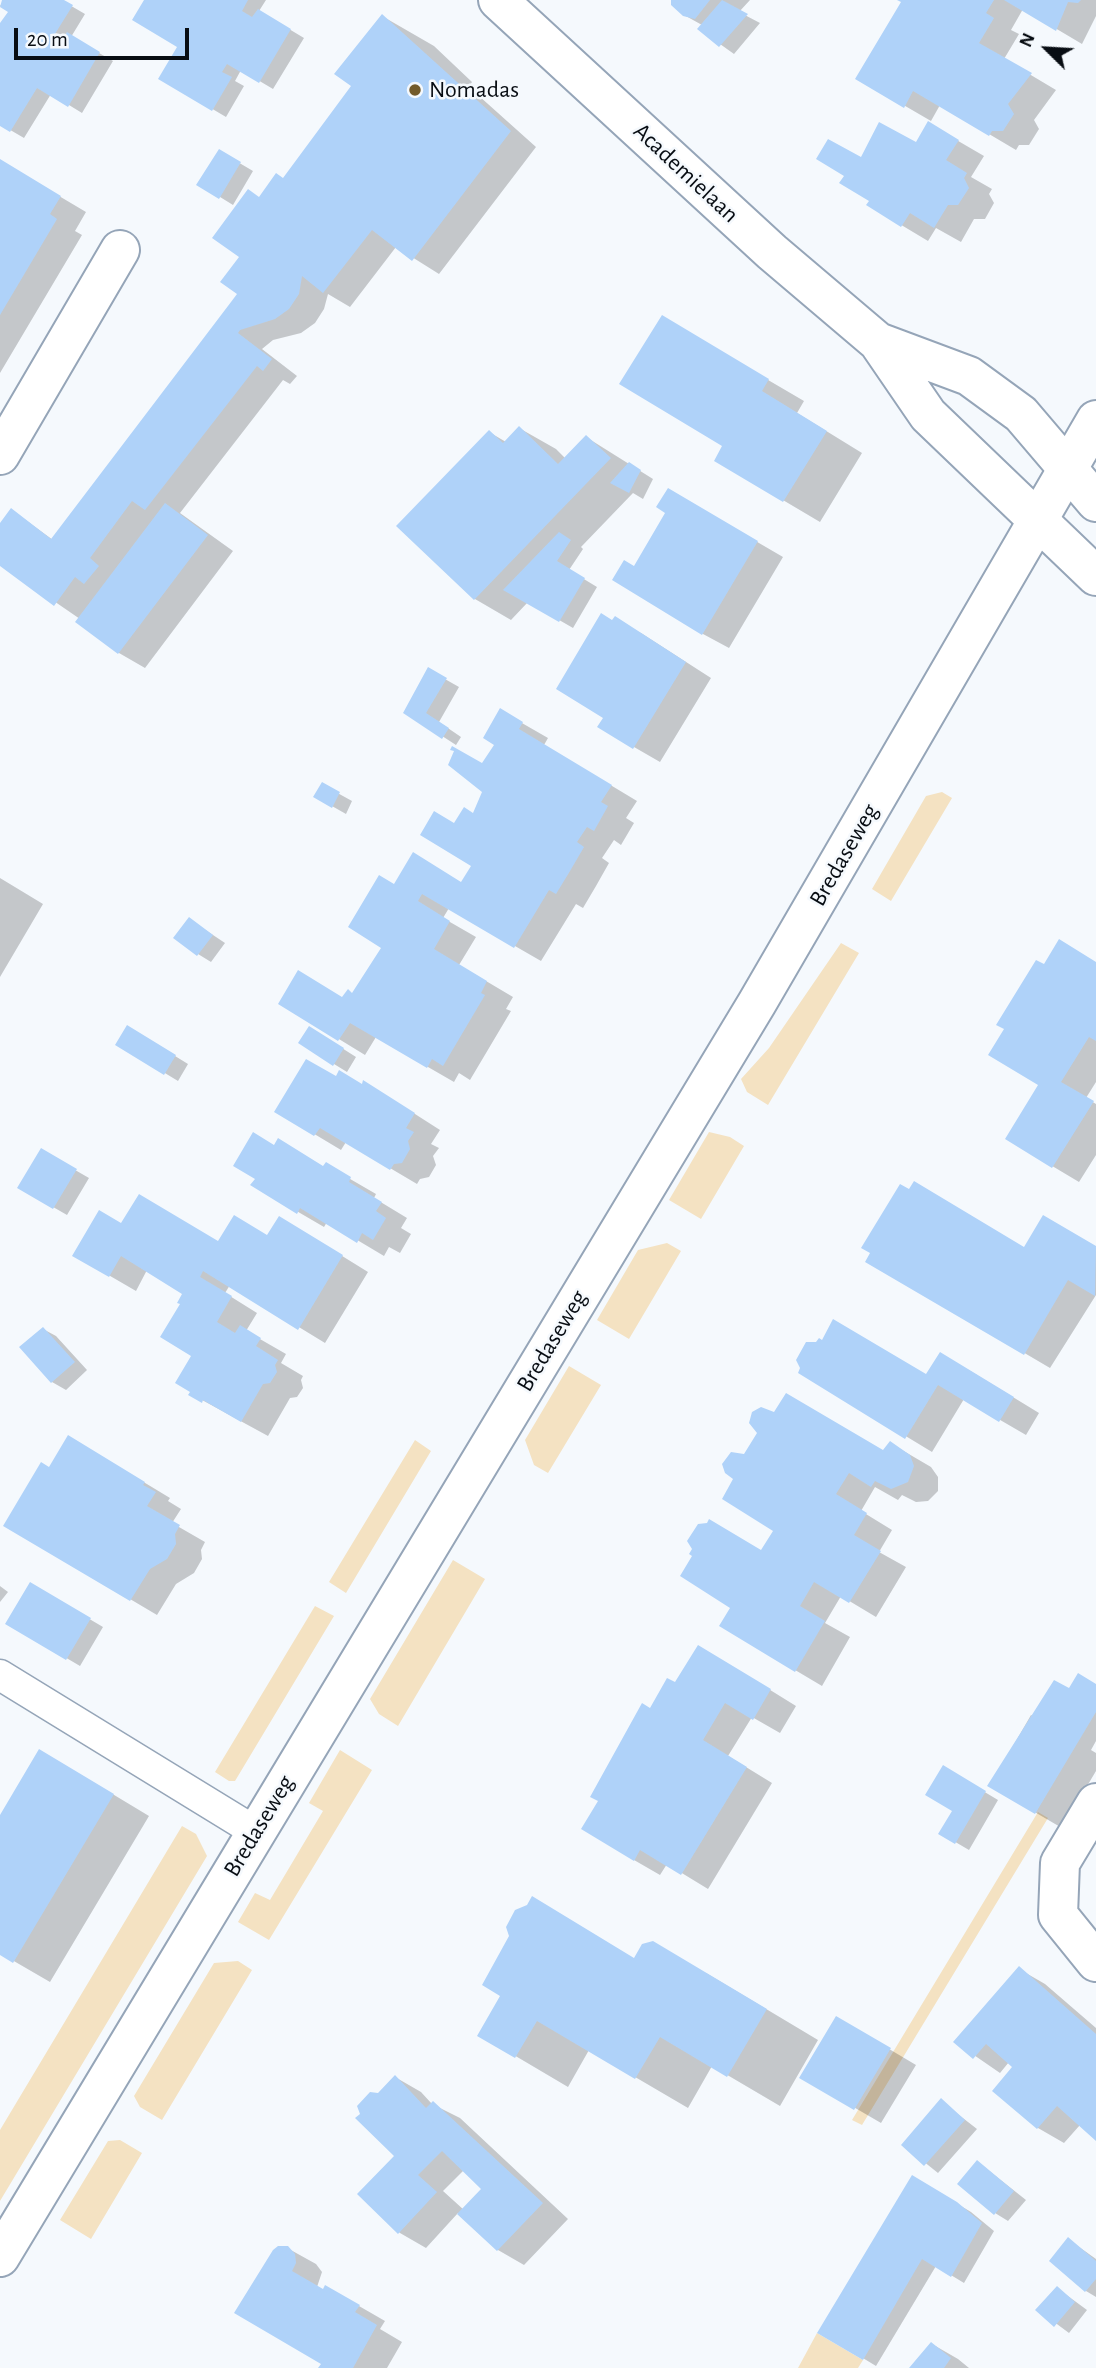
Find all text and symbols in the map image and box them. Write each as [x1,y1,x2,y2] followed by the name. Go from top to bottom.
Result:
[18,14,192,58] scale bar
[1012,14,1082,84] north arrow
[27,29,68,50] text: 20 m
[1016,30,1039,50] text: N
[429,76,519,104] place label: Nomadas
[407,82,423,98] marker: Nomadas
[627,117,745,229] street label: Academielaan
[803,799,885,911] street label: Bredaseweg
[510,1285,594,1397] street label: Bredaseweg
[217,1770,301,1882] street label: Bredaseweg

